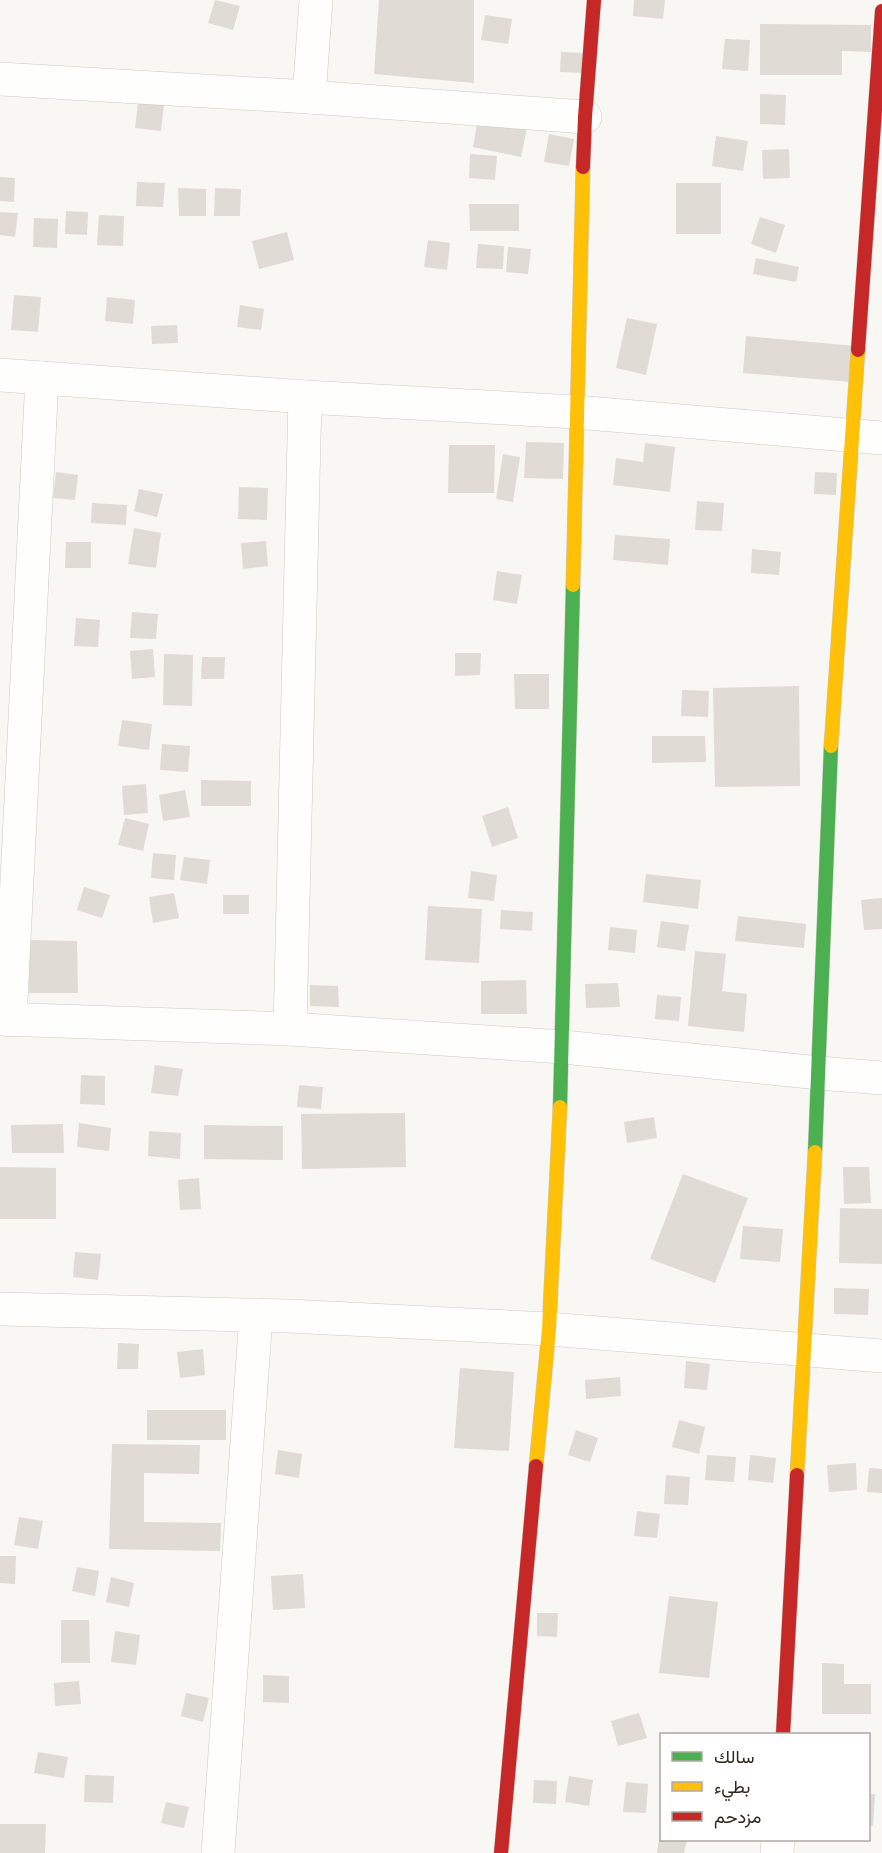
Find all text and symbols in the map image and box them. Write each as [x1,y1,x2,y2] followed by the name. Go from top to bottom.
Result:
[660,1733,870,1841] legend
[714,1745,754,1769] text: سالك
[714,1775,750,1802] text: بطيء
[714,1805,761,1829] text: مزدحم

